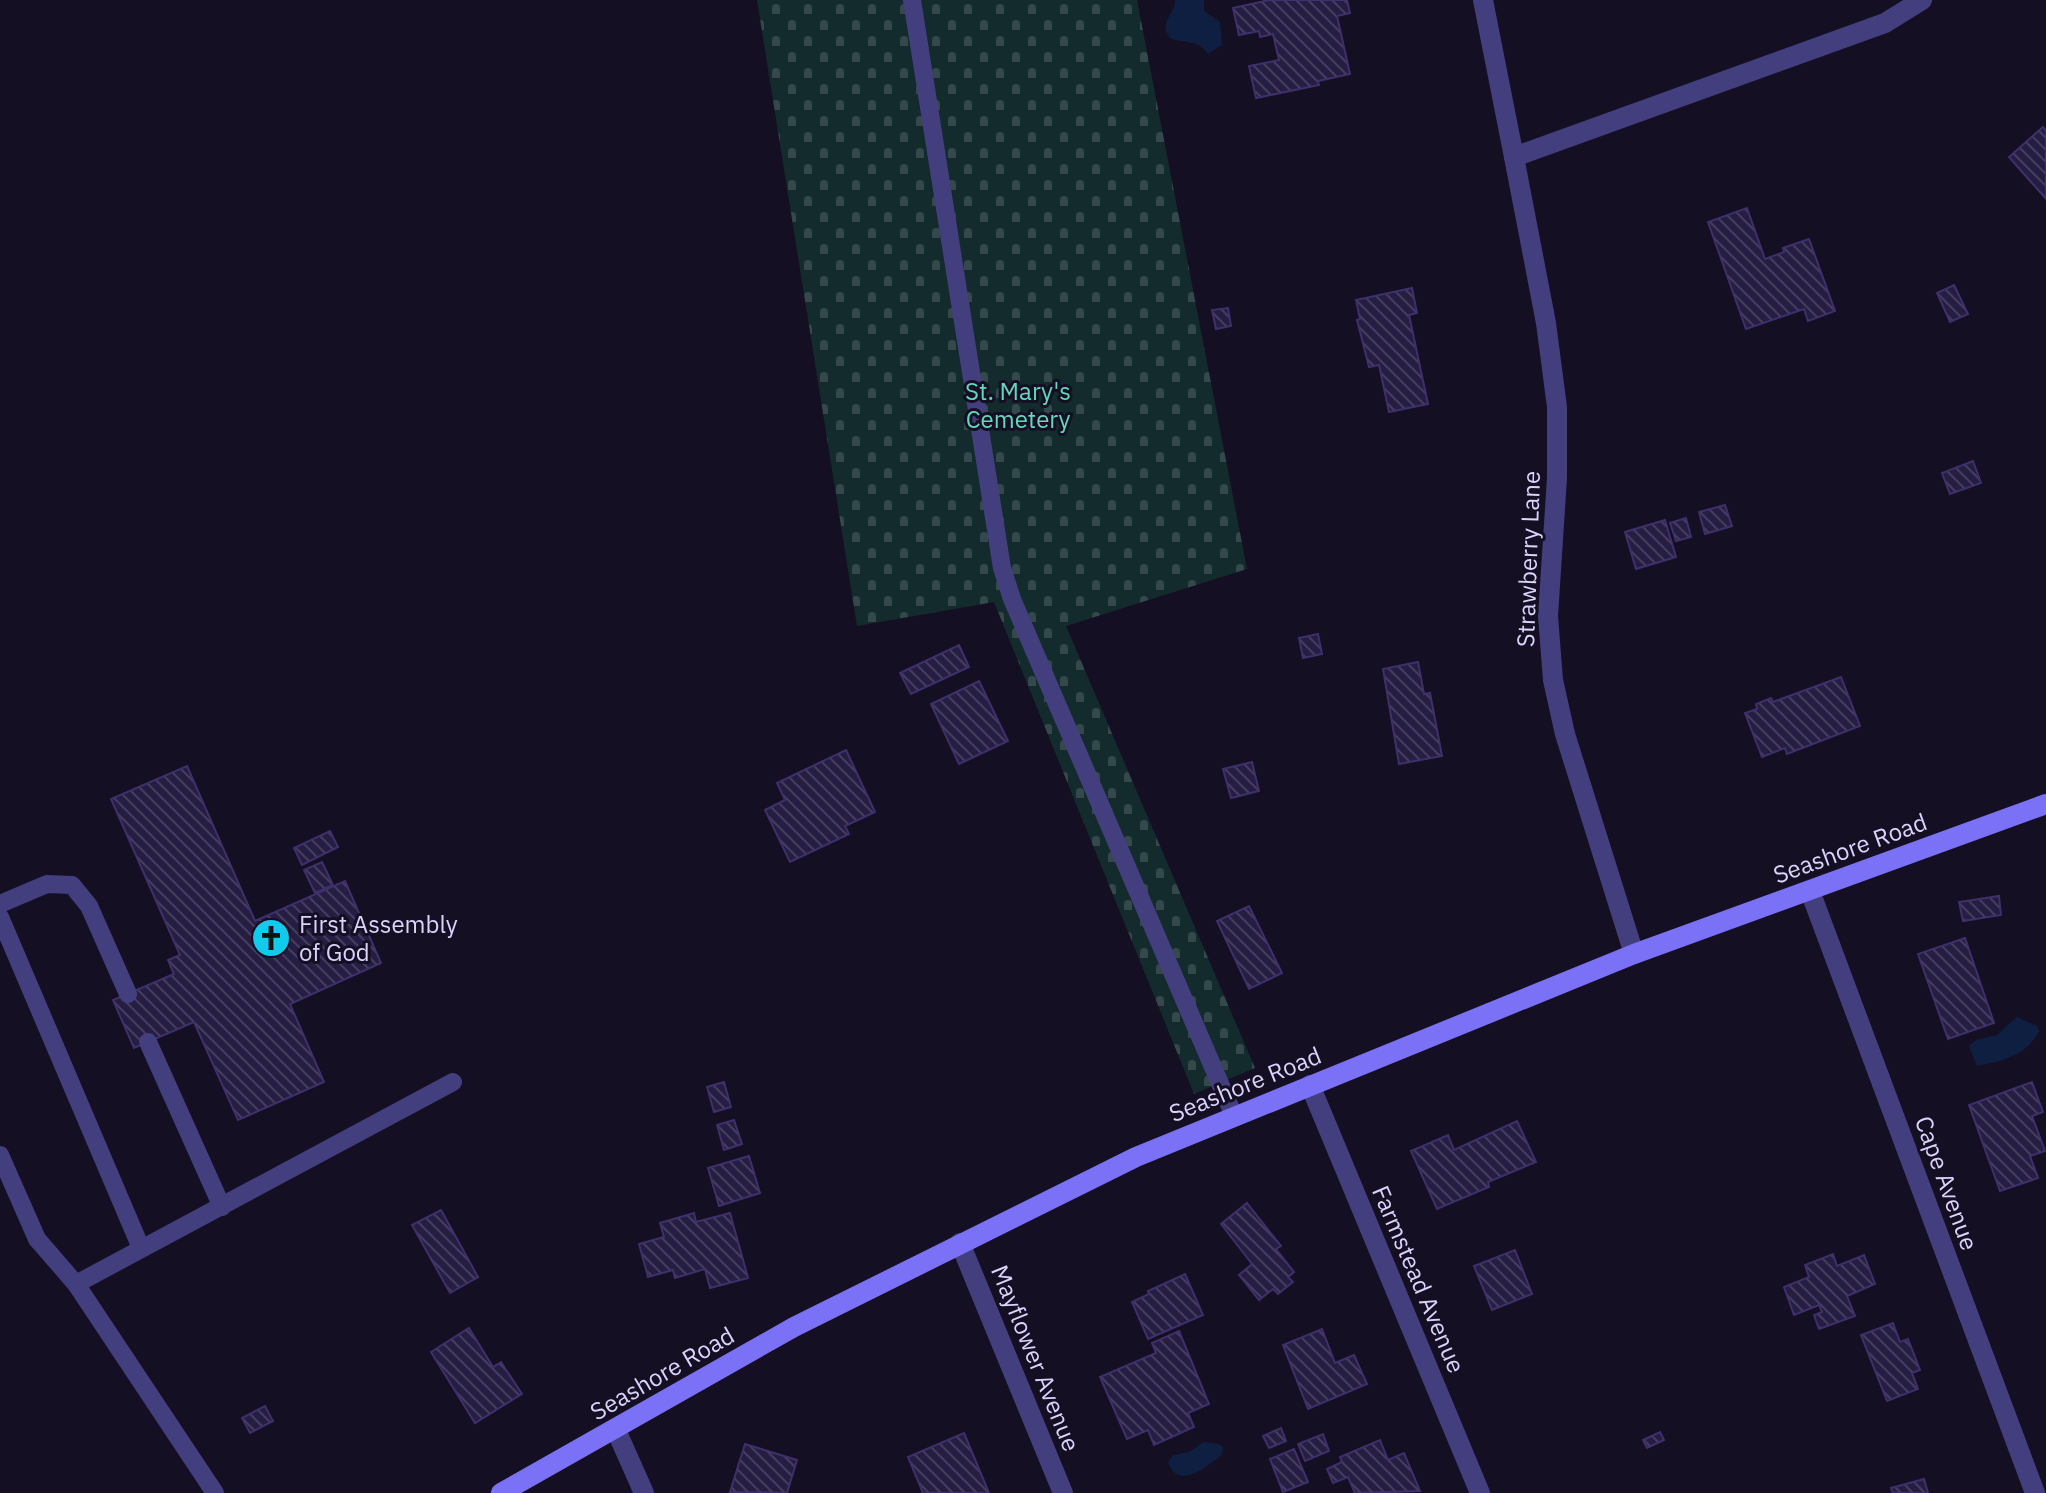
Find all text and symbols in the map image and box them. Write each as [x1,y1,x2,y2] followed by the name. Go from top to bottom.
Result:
[965,375,1071,435] park label: St. Mary's Cemetery
[1509,470,1547,648] street label: Strawberry Lane
[1769,805,1931,891] street label: Seashore Road
[299,908,458,968] place label: First Assembly of God
[250,917,292,959] church icon: First Assembly of God
[1164,1039,1326,1129] street label: Seashore Road
[1908,1111,1986,1255] street label: Cape Avenue
[1365,1180,1473,1378] street label: Farmstead Avenue
[984,1260,1088,1456] street label: Mayflower Avenue
[584,1319,740,1427] street label: Seashore Road

